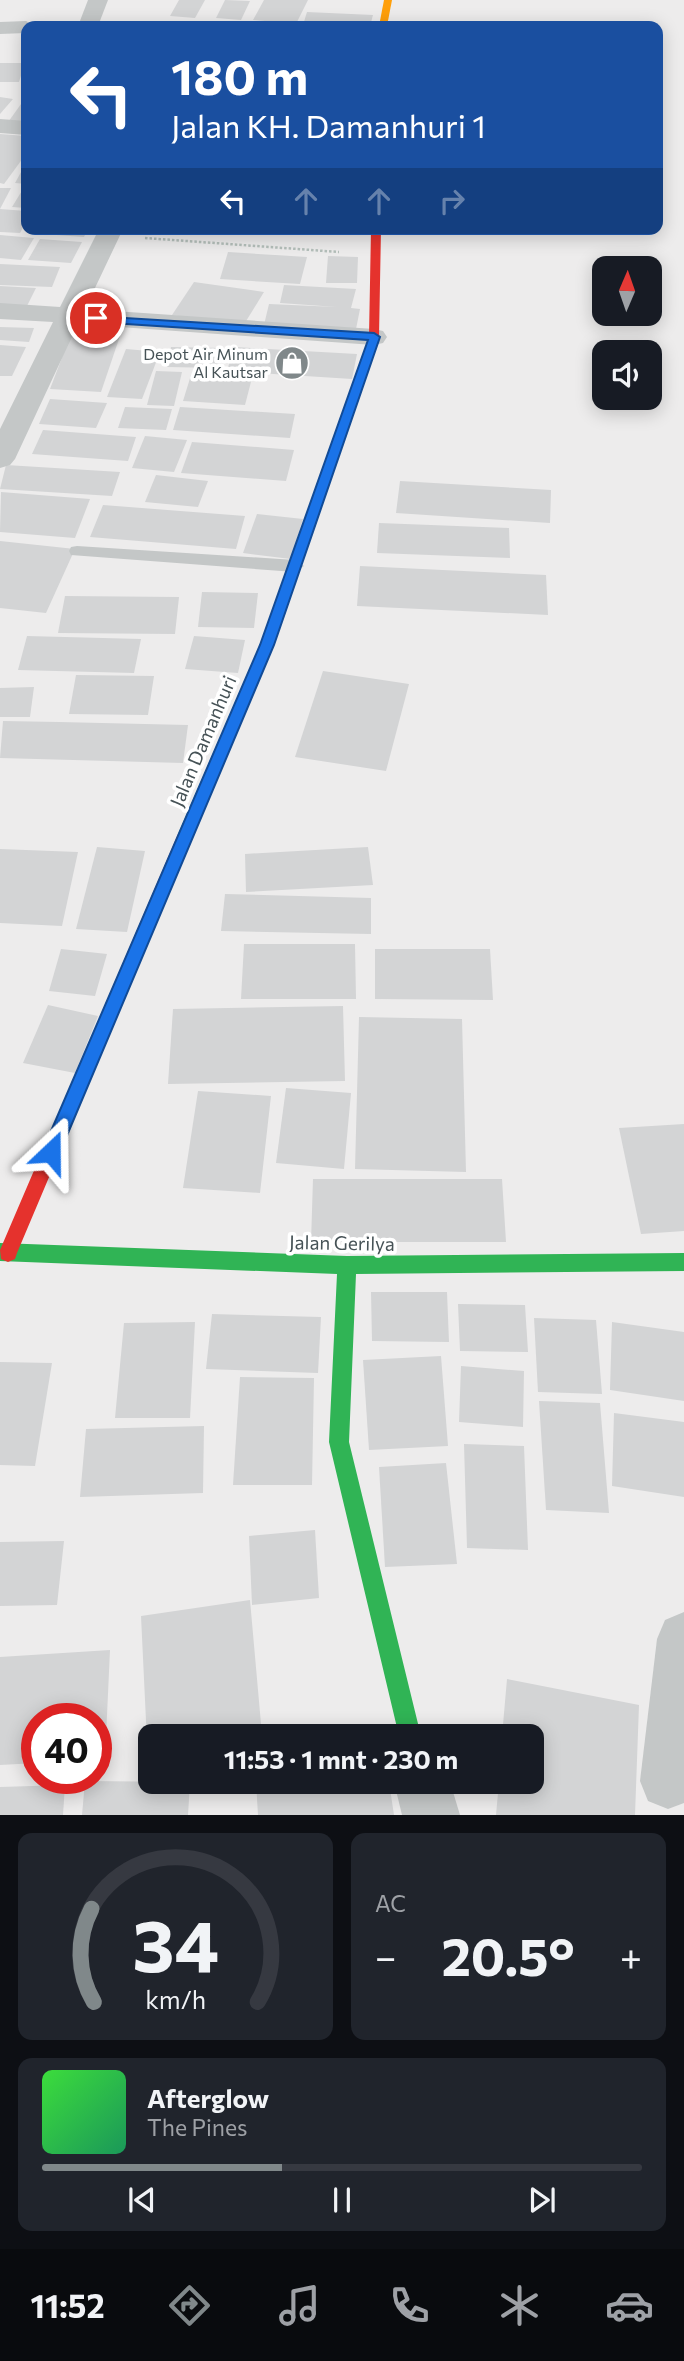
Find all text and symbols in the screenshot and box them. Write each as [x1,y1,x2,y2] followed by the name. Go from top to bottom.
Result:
[171,45,308,105] text: 180 m
[56,49,147,140] icon: left
[171,105,486,145] text: Jalan KH. Damanhuri 1
[214,182,252,220] icon: left
[287,182,325,220] icon: ahead
[360,182,398,220] icon: ahead
[433,182,471,220] icon: right
[592,256,662,326] north arrow
[592,256,662,410] map controls
[66,288,126,348] pin
[77,299,115,337] icon: arrive
[592,340,662,410] button: sound
[143,344,269,381] place label: Depot Air Minum Al Kautsar
[273,344,311,382] shop icon: Depot Air Minum Al Kautsar
[165,672,240,810] street label: Jalan Damanhuri
[14,1115,88,1189] position arrow
[289,1230,395,1255] street label: Jalan Gerilya
[21,1703,112,1794] speed limit sign: 40
[224,1743,458,1774] text: 11:53 · 1 mnt · 230 m
[375,1889,406,1917] text: AC
[132,1899,219,1988] text: 34
[441,1923,575,1987] text: 20.5°
[375,1932,397,1979] text: −
[620,1932,642,1979] text: +
[145,1984,206,2014] text: km/h
[147,2082,269,2113] text: Afterglow
[147,2113,248,2141] text: The Pines
[123,2181,161,2219] icon: previous
[323,2181,361,2219] icon: pause
[523,2181,561,2219] icon: next
[165,2281,214,2330] icon: directions
[275,2281,324,2330] icon: music
[385,2281,434,2330] icon: phone
[495,2281,544,2330] icon: climate
[605,2281,654,2330] icon: car
[30,2285,105,2325] text: 11:52

